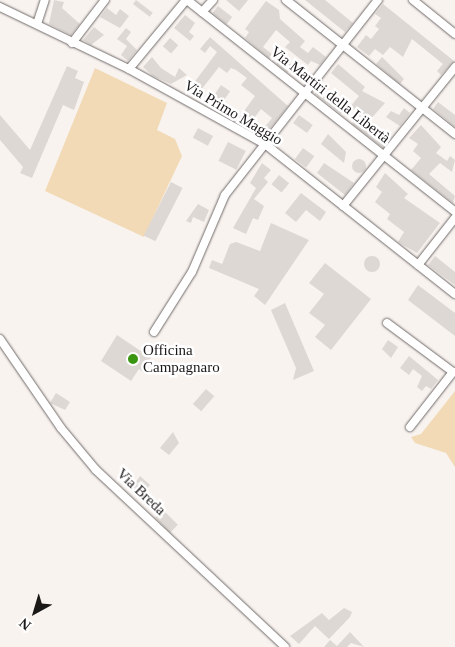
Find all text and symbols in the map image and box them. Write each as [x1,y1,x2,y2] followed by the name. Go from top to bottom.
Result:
[267,43,393,147] street label: Via Martiri della Libertà
[181,77,285,149] street label: Via Primo Maggio
[143,341,220,376] place label: Officina Campagnaro
[127,353,139,365] marker: Officina Campagnaro
[113,465,169,519] street label: Via Breda
[10,587,60,637] north arrow
[17,615,34,633] text: N

